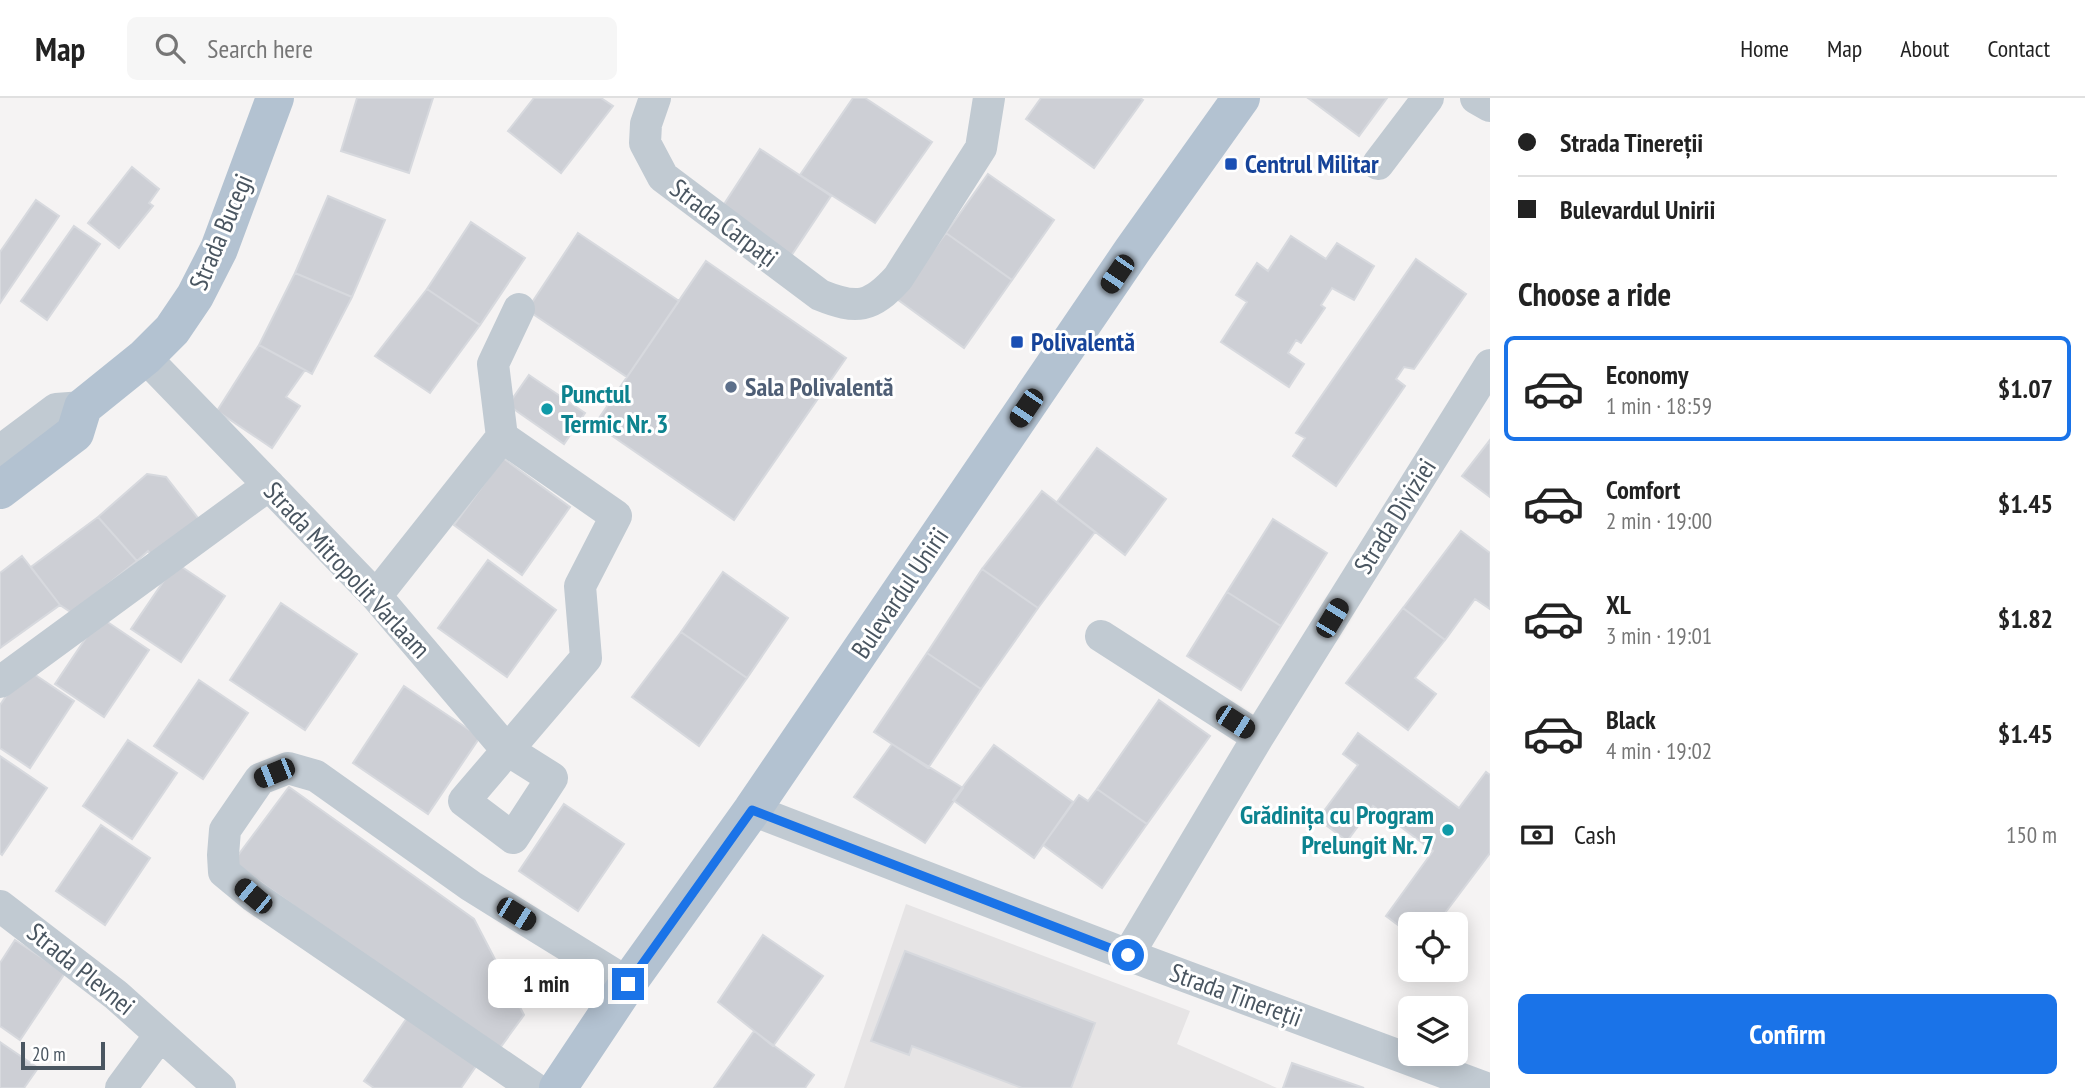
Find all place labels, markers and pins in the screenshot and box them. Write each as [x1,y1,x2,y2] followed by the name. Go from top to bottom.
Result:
[1245,147,1379,180] place label: Centrul Militar
[1223,156,1239,172] marker: Centrul Militar
[1031,325,1135,358] place label: Polivalentă
[1009,334,1025,350] marker: Polivalentă
[745,370,893,403] place label: Sala Polivalentă
[561,377,668,440] place label: Punctul Termic Nr. 3
[723,379,739,395] marker: Sala Polivalentă
[539,401,555,417] marker: Punctul Termic Nr. 3
[1240,798,1434,861] place label: Grădinița cu Program Prelungit Nr. 7
[1440,822,1456,838] marker: Grădinița cu Program Prelungit Nr. 7

